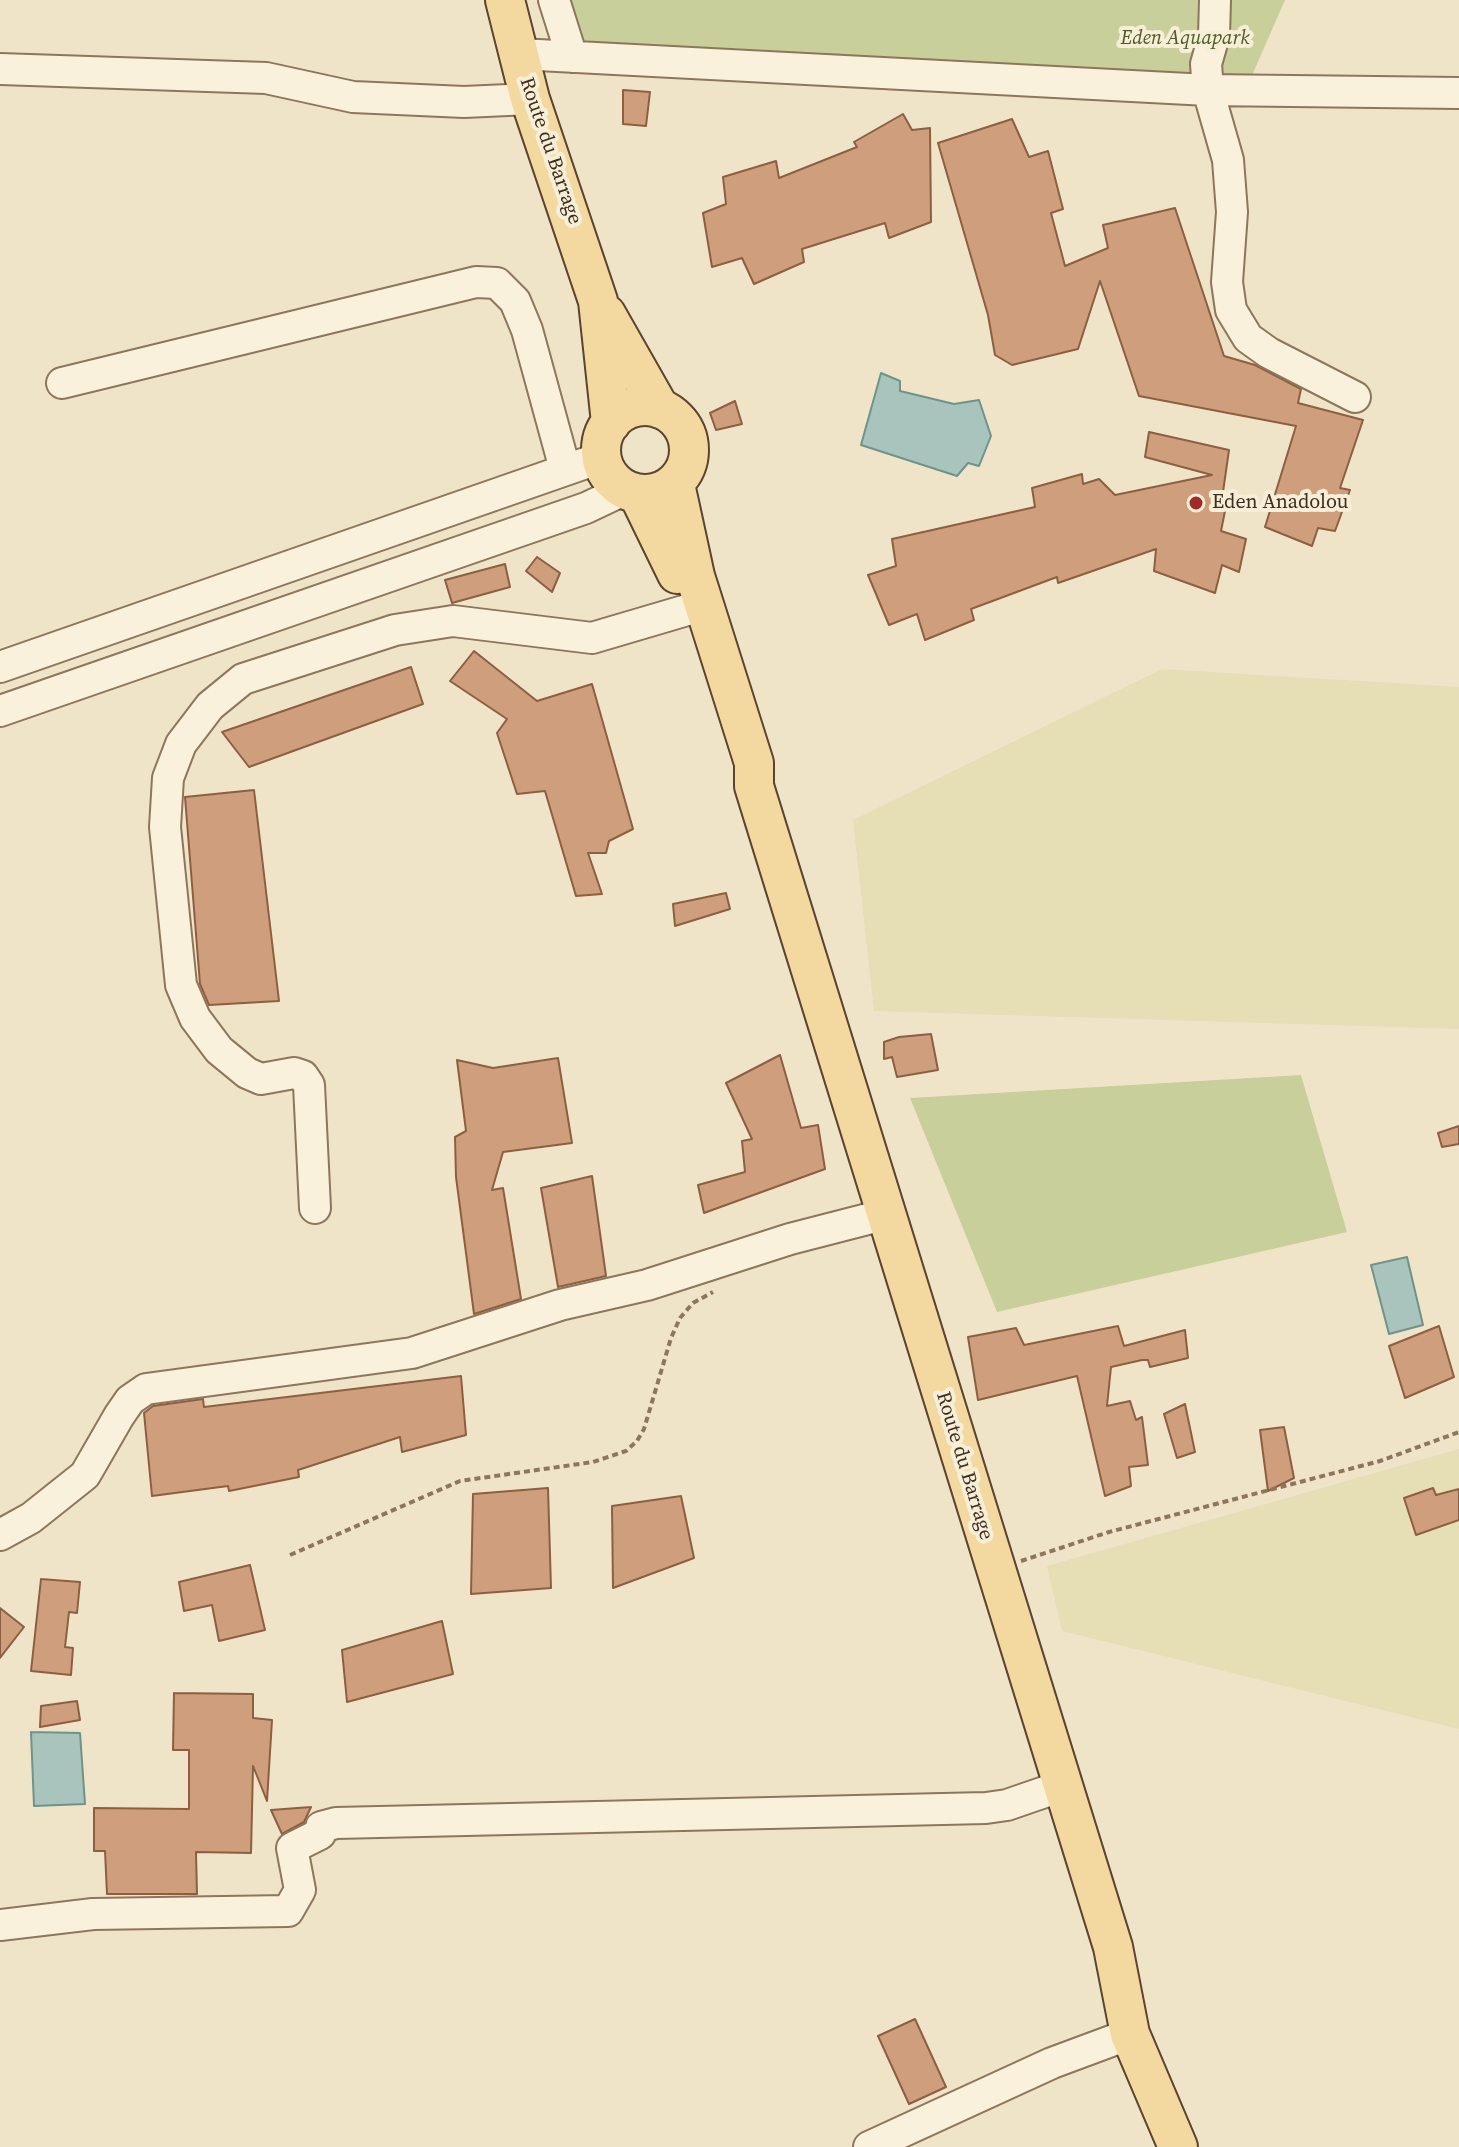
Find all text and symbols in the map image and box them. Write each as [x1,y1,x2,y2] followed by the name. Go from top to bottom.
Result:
[1120,27,1250,51] park label: Eden Aquapark
[514,74,586,228] street label: Route du Barrage
[1212,491,1348,515] place label: Eden Anadolou
[1187,494,1205,512] marker: Eden Anadolou
[930,1389,998,1543] street label: Route du Barrage

